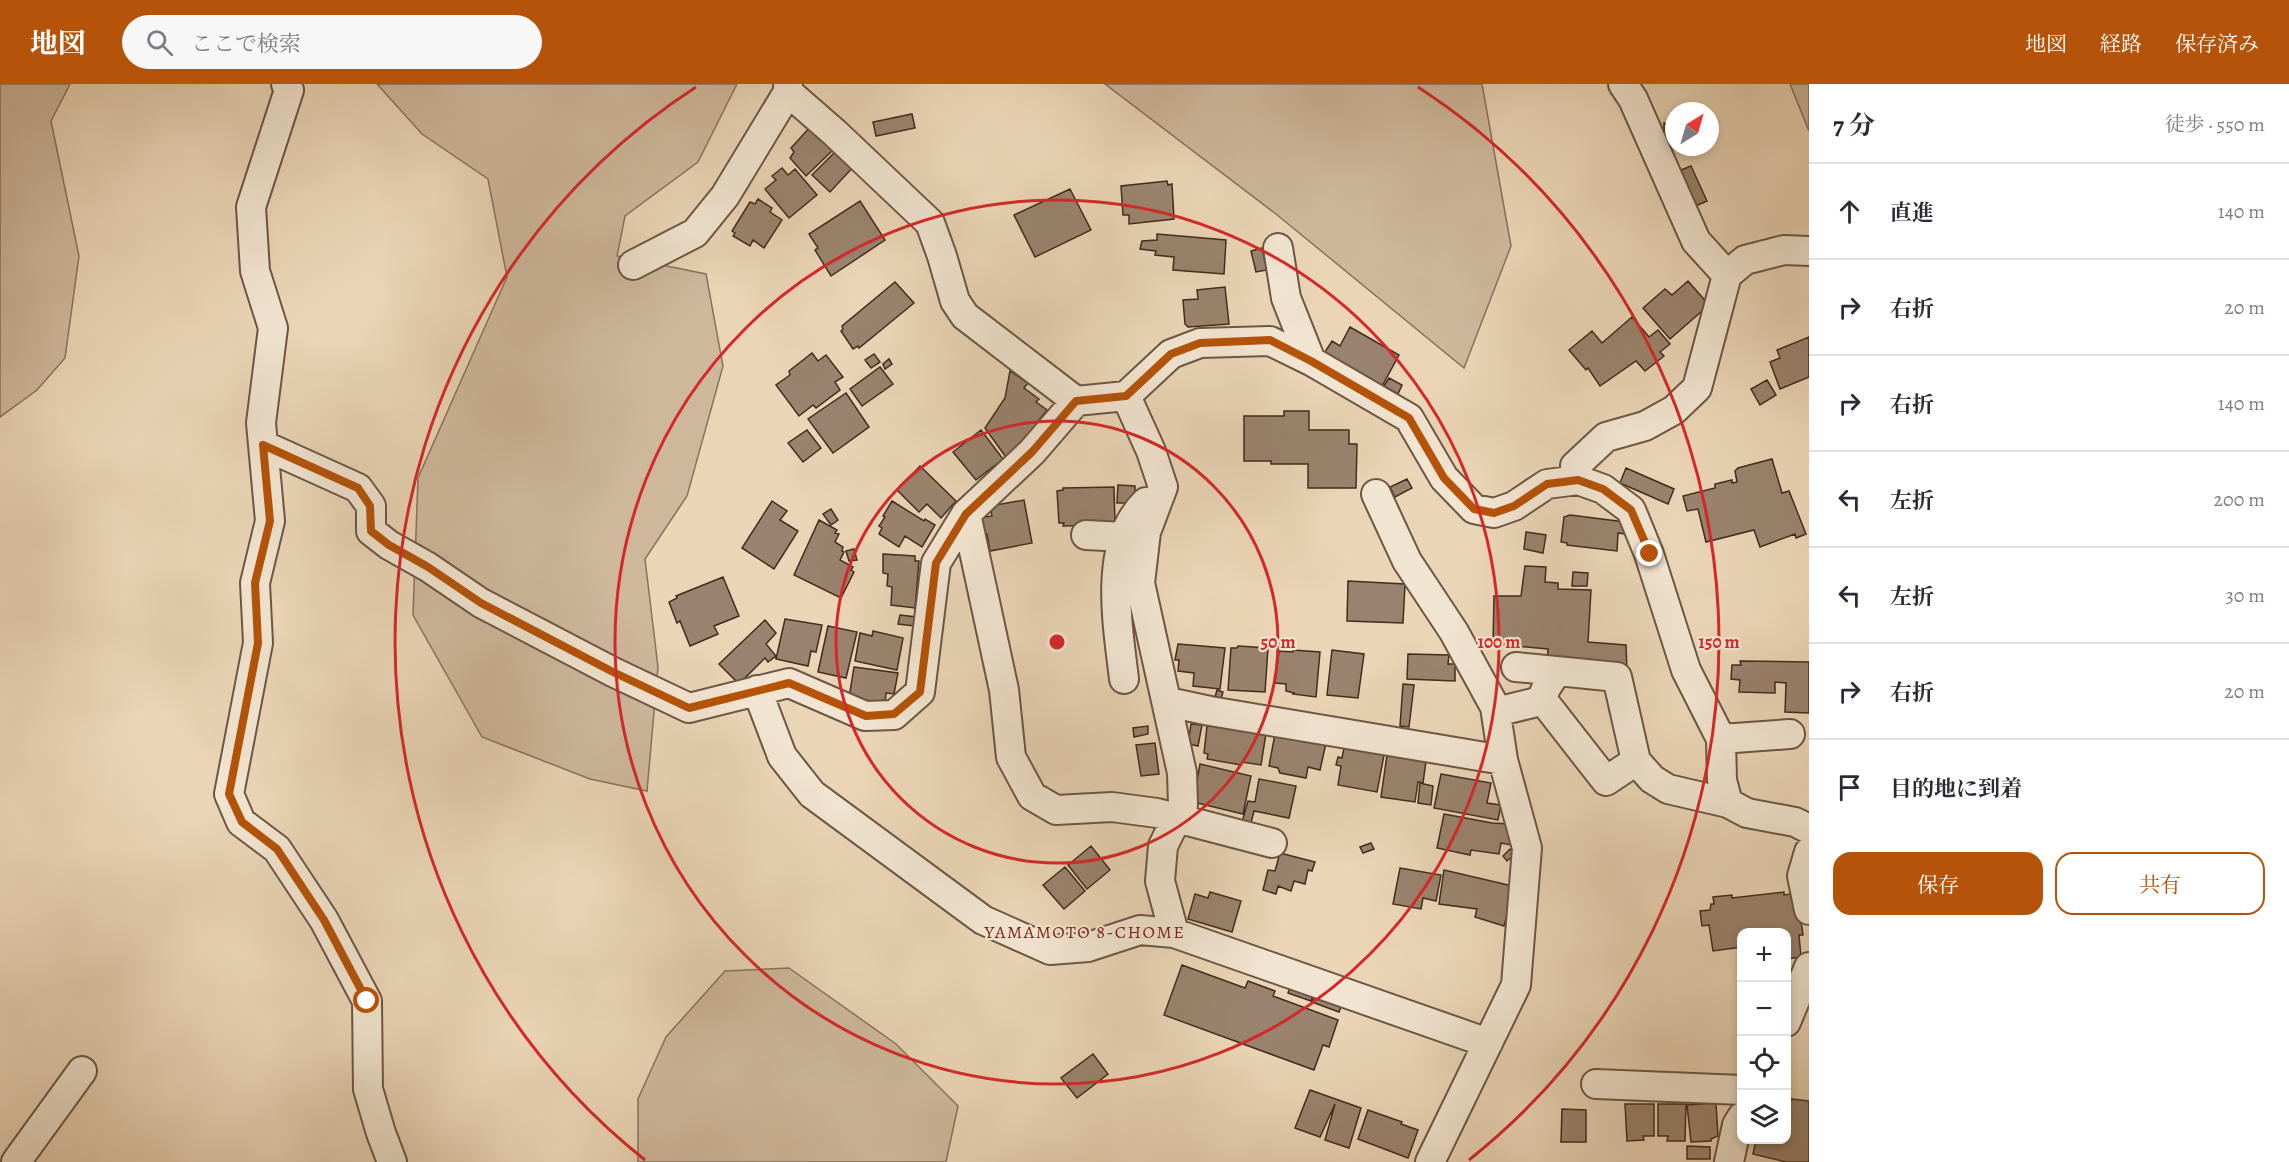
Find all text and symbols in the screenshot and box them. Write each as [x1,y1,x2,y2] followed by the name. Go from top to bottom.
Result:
[122,15,542,69] search box
[30,25,86,63] text: 地図
[143,26,176,59] icon: search
[191,29,301,59] text: ここで検索
[2025,30,2067,58] text: 地図
[2100,30,2142,58] text: 経路
[2175,30,2259,58] text: 保存済み
[1665,102,1719,156] north arrow
[1833,108,1875,143] text: 7 分
[2165,111,2265,138] text: 徒歩 · 550 m
[1833,195,1866,228] icon: ahead
[1890,198,1934,228] text: 直進
[2218,198,2265,225] text: 140 m
[1833,291,1866,324] icon: right
[1890,294,1934,324] text: 右折
[2224,294,2265,321] text: 20 m
[1833,387,1866,420] icon: right
[1890,390,1934,420] text: 右折
[2218,390,2265,417] text: 140 m
[1833,483,1866,516] icon: left
[1890,486,1934,516] text: 左折
[2214,486,2265,513] text: 200 m
[1636,540,1662,566] route end
[1833,579,1866,612] icon: left
[1890,582,1934,612] text: 左折
[2225,582,2265,609] text: 30 m
[1261,630,1295,654] text: 50 m
[1478,630,1520,654] text: 100 m
[1698,630,1740,654] text: 150 m
[1047,632,1067,652] centre of rings
[1833,675,1866,708] icon: right
[1890,678,1934,708] text: 右折
[2224,678,2265,705] text: 20 m
[1833,771,1866,804] icon: arrive
[1890,774,2022,804] text: 目的地に到着
[1833,852,2043,915] button: 保存
[2055,852,2265,915] button: 共有
[984,920,1185,944] district label: YAMAMOTO 8-CHOME
[1737,928,1791,1144] map controls
[1737,928,1791,982] button: +
[1737,982,1791,1036] button: −
[353,987,379,1013] route start
[1737,1036,1791,1090] button: locate
[1737,1090,1791,1144] button: layers

